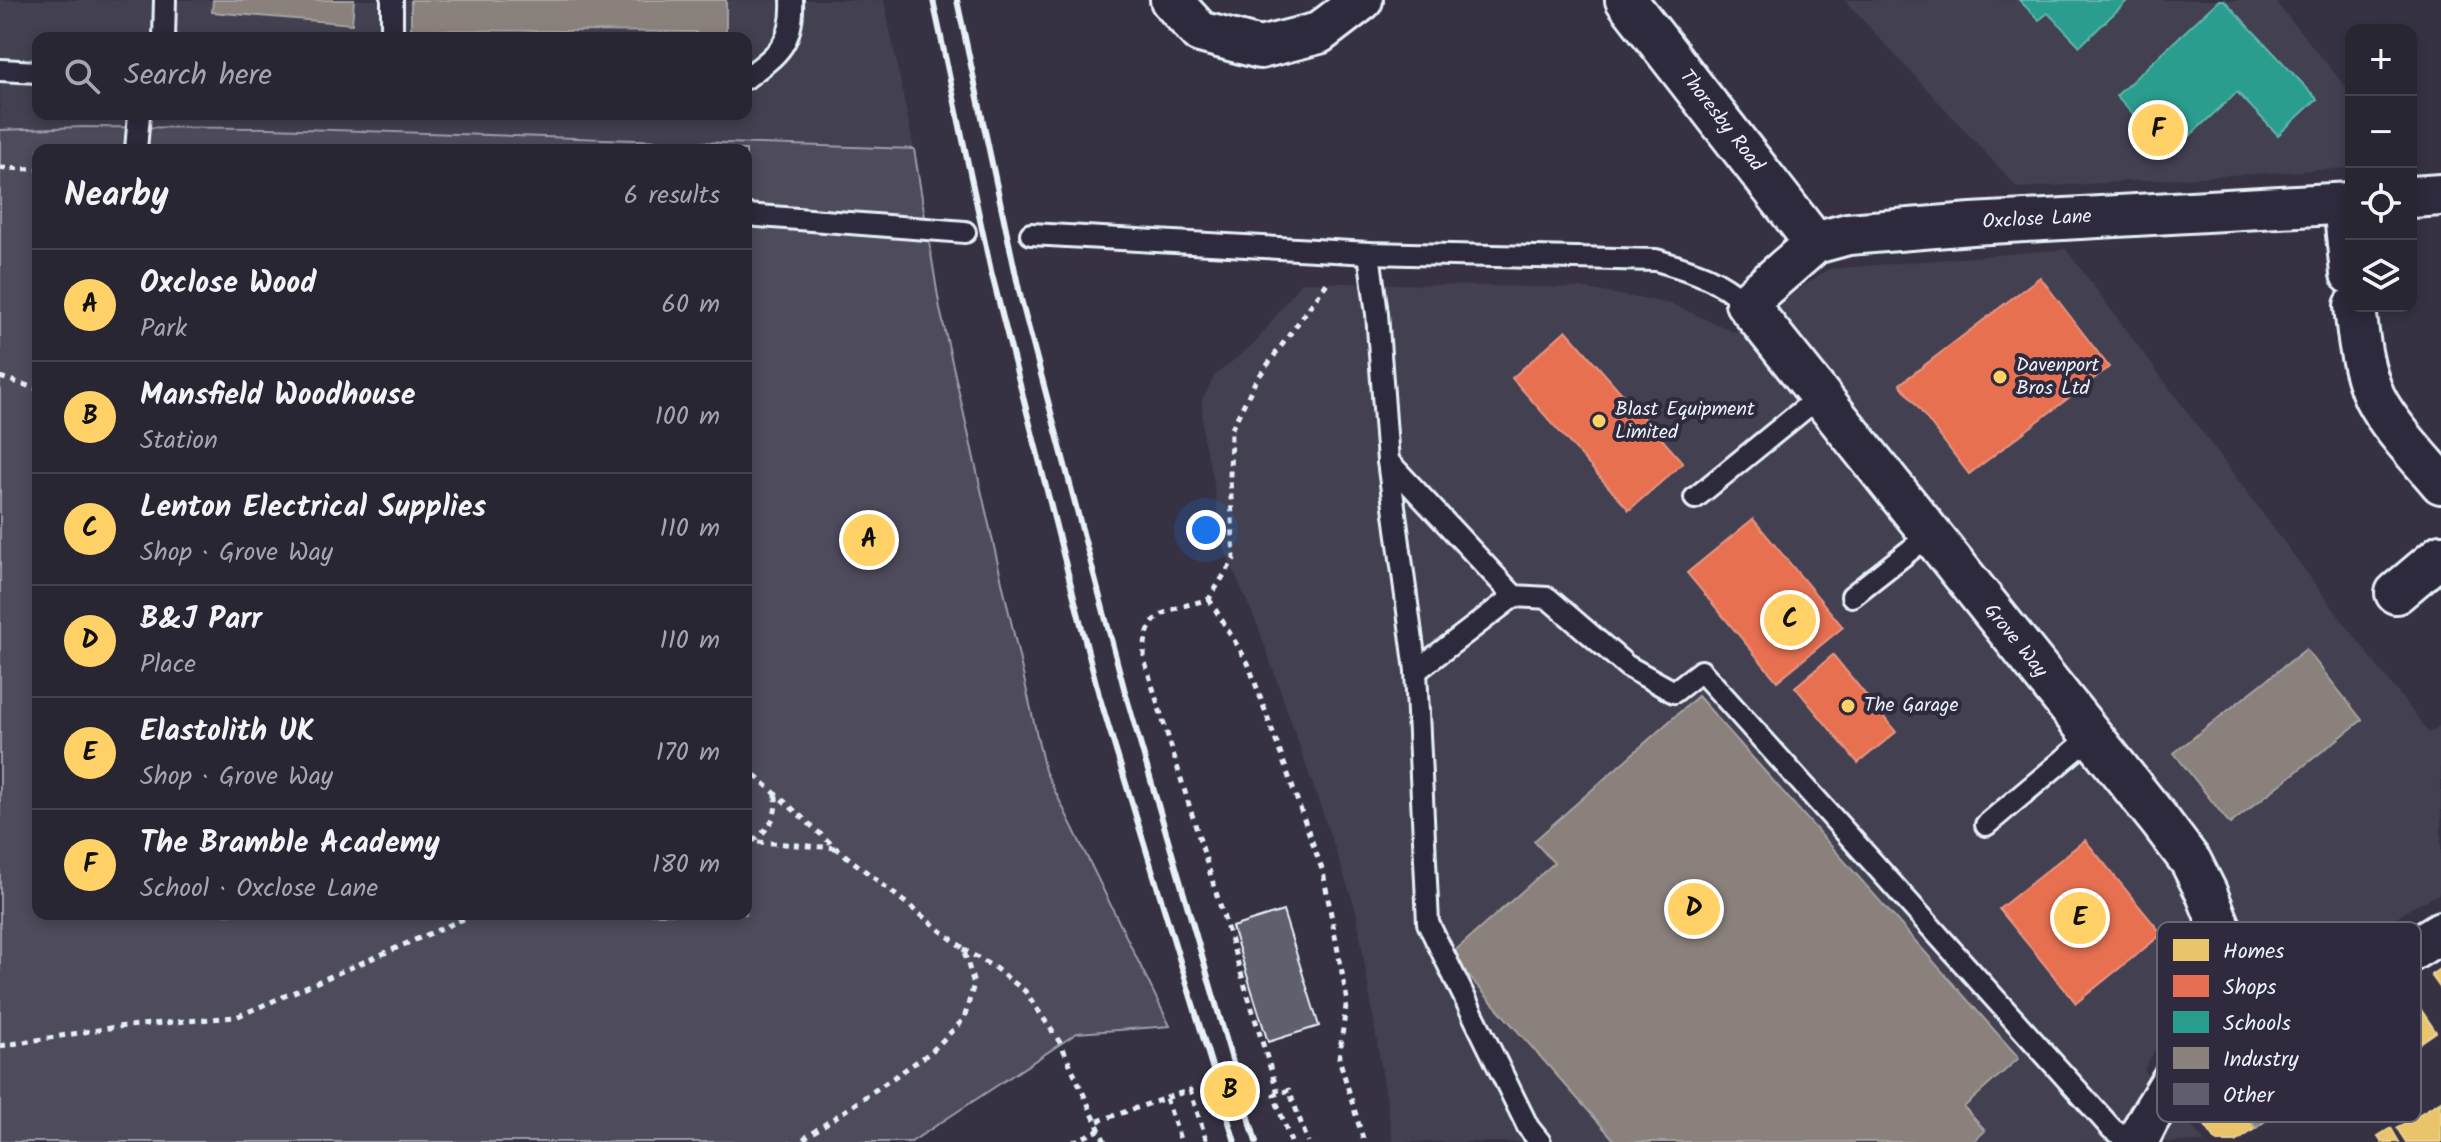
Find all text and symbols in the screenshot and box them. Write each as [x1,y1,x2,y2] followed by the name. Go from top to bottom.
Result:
[2345,24,2417,312] map controls
[2345,24,2417,96] button: +
[32,32,752,120] search box
[124,52,272,100] text: Search here
[60,54,104,98] icon: search
[1671,63,1772,180] street label: Thoresby Road
[2345,96,2417,168] button: −
[2132,100,2184,160] pin: F
[2345,168,2417,240] button: locate
[64,169,169,223] text: Nearby
[624,175,720,217] text: 6 results
[1982,201,2092,239] street label: Oxclose Lane
[2345,240,2417,312] button: layers
[140,260,316,308] text: Oxclose Wood
[82,284,98,326] text: A
[661,284,720,326] text: 60 m
[140,308,187,350] text: Park
[2016,350,2100,405] place label: Davenport Bros Ltd
[1991,368,2009,386] marker: Davenport Bros Ltd
[140,372,415,420] text: Mansfield Woodhouse
[1615,394,1755,449] place label: Blast Equipment Limited
[82,396,98,438] text: B
[655,396,720,438] text: 100 m
[1590,412,1608,430] marker: Blast Equipment Limited
[140,420,218,462] text: Station
[140,484,486,532] text: Lenton Electrical Supplies
[82,508,98,550] text: C
[660,508,720,550] text: 110 m
[843,510,895,570] pin: A
[1186,510,1226,550] your location
[140,532,333,574] text: Shop · Grove Way
[1764,590,1816,650] pin: C
[140,596,262,644] text: B&J Parr
[1975,597,2055,686] street label: Grove Way
[81,620,99,662] text: D
[660,620,720,662] text: 110 m
[140,644,196,686] text: Place
[1864,690,1959,722] place label: The Garage
[1839,697,1857,715] marker: The Garage
[140,708,315,756] text: Elastolith UK
[83,732,97,774] text: E
[656,732,720,774] text: 170 m
[140,756,333,798] text: Shop · Grove Way
[140,820,440,868] text: The Bramble Academy
[83,844,97,886] text: F
[652,844,720,886] text: 180 m
[140,868,378,910] text: School · Oxclose Lane
[1668,879,1720,939] pin: D
[2054,888,2106,948] pin: E
[2157,922,2421,1122] legend
[2223,935,2285,970] text: Homes
[2223,971,2277,1006] text: Shops
[2223,1007,2292,1042] text: Schools
[2223,1043,2299,1078] text: Industry
[1204,1061,1256,1121] pin: B
[2223,1079,2276,1114] text: Other

